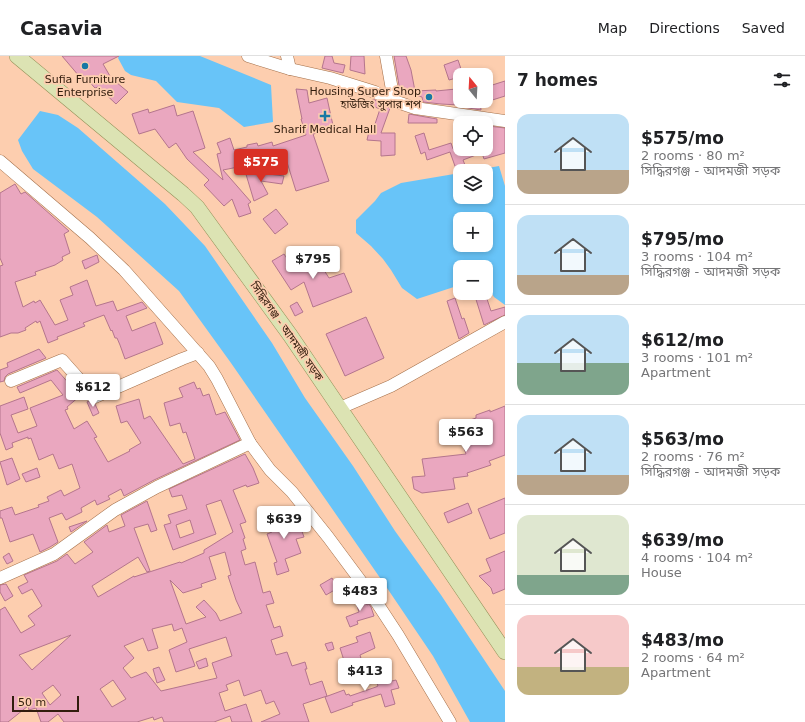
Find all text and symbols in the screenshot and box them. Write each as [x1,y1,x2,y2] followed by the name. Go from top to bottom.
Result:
[20,17,103,39] text: Casavia
[598,20,627,36] text: Map
[649,20,720,36] text: Directions
[742,20,785,36] text: Saved
[80,61,90,71] marker: Sufia Furniture Enterprise
[453,68,493,108] north arrow
[453,68,493,300] map controls
[771,69,793,91] icon: filters
[517,70,598,90] text: 7 homes
[45,73,125,99] place label: Sufia Furniture Enterprise
[309,85,421,111] place label: Housing Super Shop হাউজিং সুপার শপ
[424,92,434,102] marker: Housing Super Shop হাউজিং সুপার শপ
[320,111,330,121] marker: Sharif Medical Hall
[453,116,493,156] button: locate
[274,123,376,136] place label: Sharif Medical Hall
[641,128,724,148] text: $575/mo
[549,130,597,178] icon: home
[641,148,745,163] text: 2 rooms · 80 m²
[237,149,285,183] pin: $575
[243,154,279,169] text: $575
[641,163,780,178] text: সিদ্ধিরগঞ্জ - আদমজী সড়ক
[453,164,493,204] button: layers
[453,212,493,252] button: +
[641,229,724,249] text: $795/mo
[549,231,597,279] icon: home
[289,246,337,280] pin: $795
[641,249,753,264] text: 3 rooms · 104 m²
[295,251,331,266] text: $795
[453,260,493,300] button: −
[641,264,780,279] text: সিদ্ধিরগঞ্জ - আদমজী সড়ক
[247,278,326,383] street label: সিদ্ধিরগঞ্জ - আদমজী সড়ক
[641,330,724,350] text: $612/mo
[549,331,597,379] icon: home
[641,350,753,365] text: 3 rooms · 101 m²
[641,365,711,380] text: Apartment
[69,374,117,408] pin: $612
[75,379,111,394] text: $612
[442,419,490,453] pin: $563
[448,424,484,439] text: $563
[641,429,724,449] text: $563/mo
[549,431,597,479] icon: home
[641,449,745,464] text: 2 rooms · 76 m²
[641,464,780,479] text: সিদ্ধিরগঞ্জ - আদমজী সড়ক
[260,506,308,540] pin: $639
[266,511,302,526] text: $639
[641,530,724,550] text: $639/mo
[549,531,597,579] icon: home
[641,550,753,565] text: 4 rooms · 104 m²
[641,565,682,580] text: House
[336,578,384,612] pin: $483
[342,583,378,598] text: $483
[641,630,724,650] text: $483/mo
[549,631,597,679] icon: home
[641,650,745,665] text: 2 rooms · 64 m²
[341,658,389,692] pin: $413
[347,663,383,678] text: $413
[641,665,711,680] text: Apartment
[12,694,79,713] scale bar
[18,696,46,709] text: 50 m

